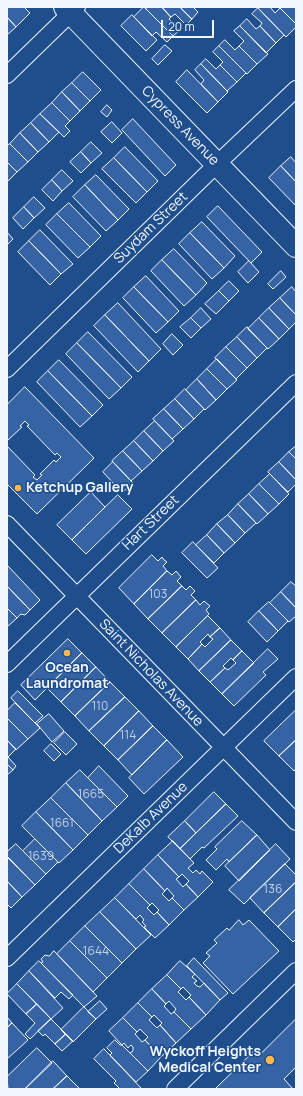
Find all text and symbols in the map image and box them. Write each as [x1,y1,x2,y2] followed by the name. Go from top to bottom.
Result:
[163,12,216,38] scale bar
[168,18,195,35] text: 20 m
[138,83,222,169] street label: Cypress Avenue
[111,189,191,267] street label: Suydam Street
[26,480,133,496] place label: Ketchup Gallery
[13,483,23,493] marker: Ketchup Gallery
[119,492,183,554] street label: Hart Street
[149,588,167,602] house number: 103
[95,616,207,730] street label: Saint Nicholas Avenue
[62,648,72,658] marker: Ocean Laundromat
[26,660,108,692] place label: Ocean Laundromat
[92,700,108,714] house number: 110
[120,729,136,743] house number: 114
[111,779,191,857] street label: DeKalb Avenue
[78,788,104,802] house number: 1665
[50,817,74,831] house number: 1661
[28,850,54,864] house number: 1639
[264,883,282,897] house number: 136
[83,945,109,959] house number: 1644
[149,1044,261,1076] place label: Wyckoff Heights Medical Center
[264,1054,276,1066] marker: Wyckoff Heights Medical Center

